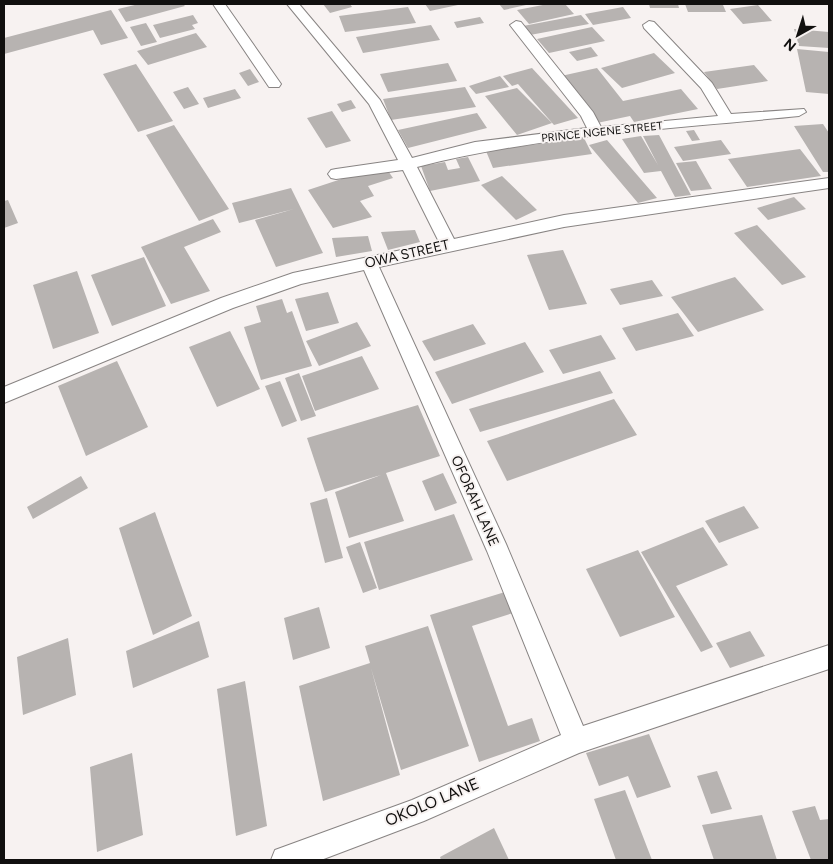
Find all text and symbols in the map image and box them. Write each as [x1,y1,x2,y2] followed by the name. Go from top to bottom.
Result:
[773,10,823,60] north arrow
[781,35,800,55] text: N
[541,119,663,145] street label: PRINCE NGENE STREET
[363,236,451,272] street label: OWA STREET
[447,453,503,549] street label: OFORAH LANE
[382,774,482,830] street label: OKOLO LANE

